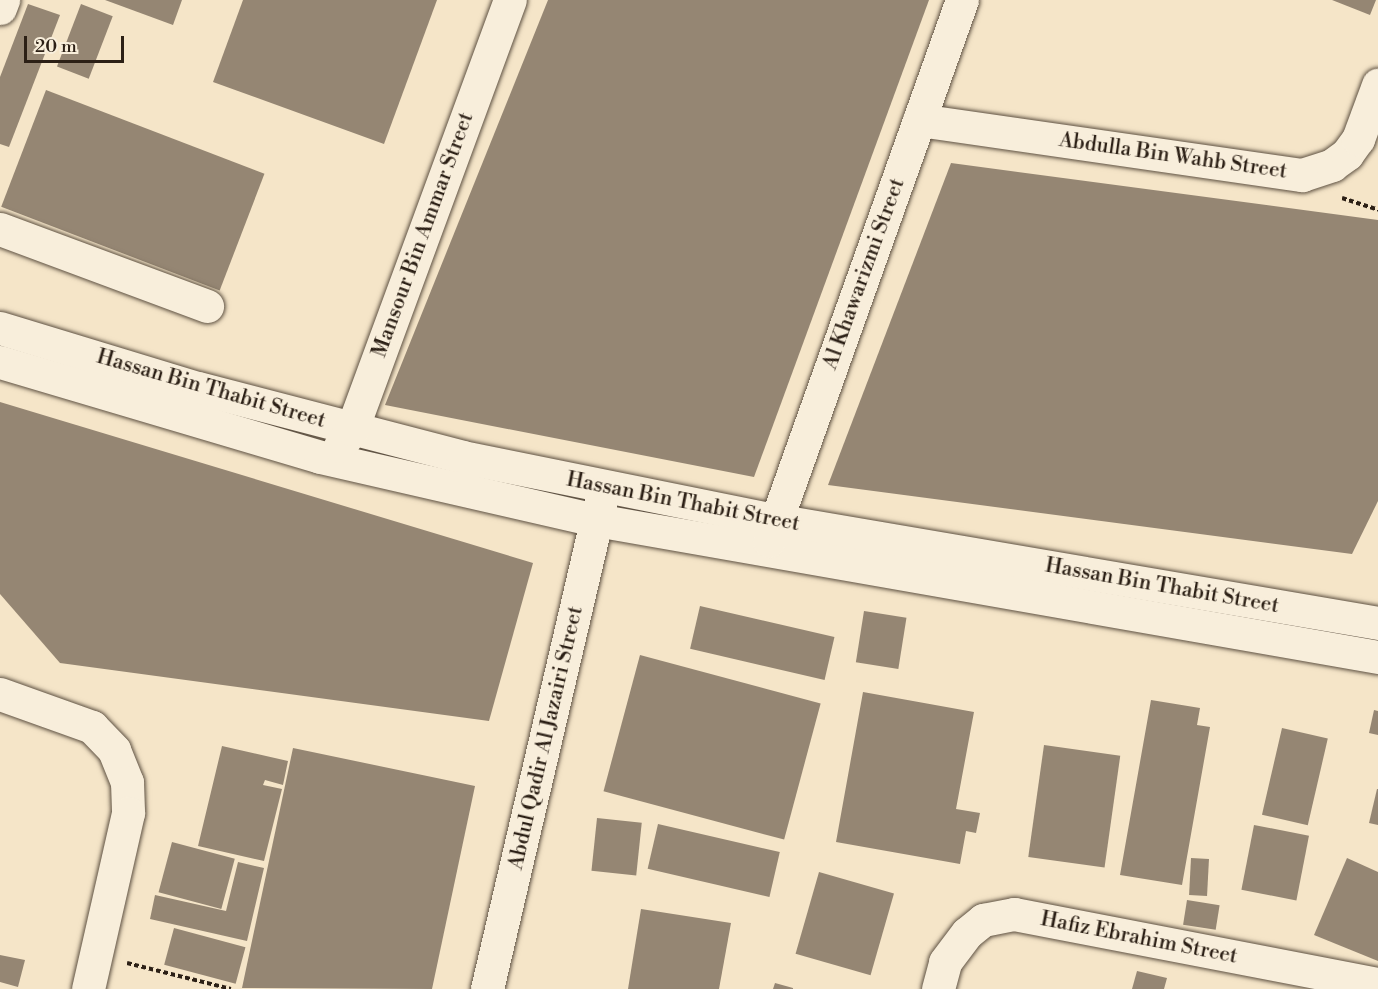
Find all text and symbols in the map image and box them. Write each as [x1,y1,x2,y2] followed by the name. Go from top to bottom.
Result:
[27,24,128,62] scale bar
[35,35,77,58] text: 20 m
[367,109,479,361] street label: Mansour Bin Ammar Street
[1057,128,1289,184] street label: Abdulla Bin Wahb Street
[818,175,910,373] street label: Al Khawarizmi Street
[94,344,328,434] street label: Hassan Bin Thabit Street
[564,467,802,537] street label: Hassan Bin Thabit Street
[1043,553,1281,619] street label: Hassan Bin Thabit Street
[503,604,589,872] street label: Abdul Qadir Al Jazairi Street
[1038,907,1240,969] street label: Hafiz Ebrahim Street

